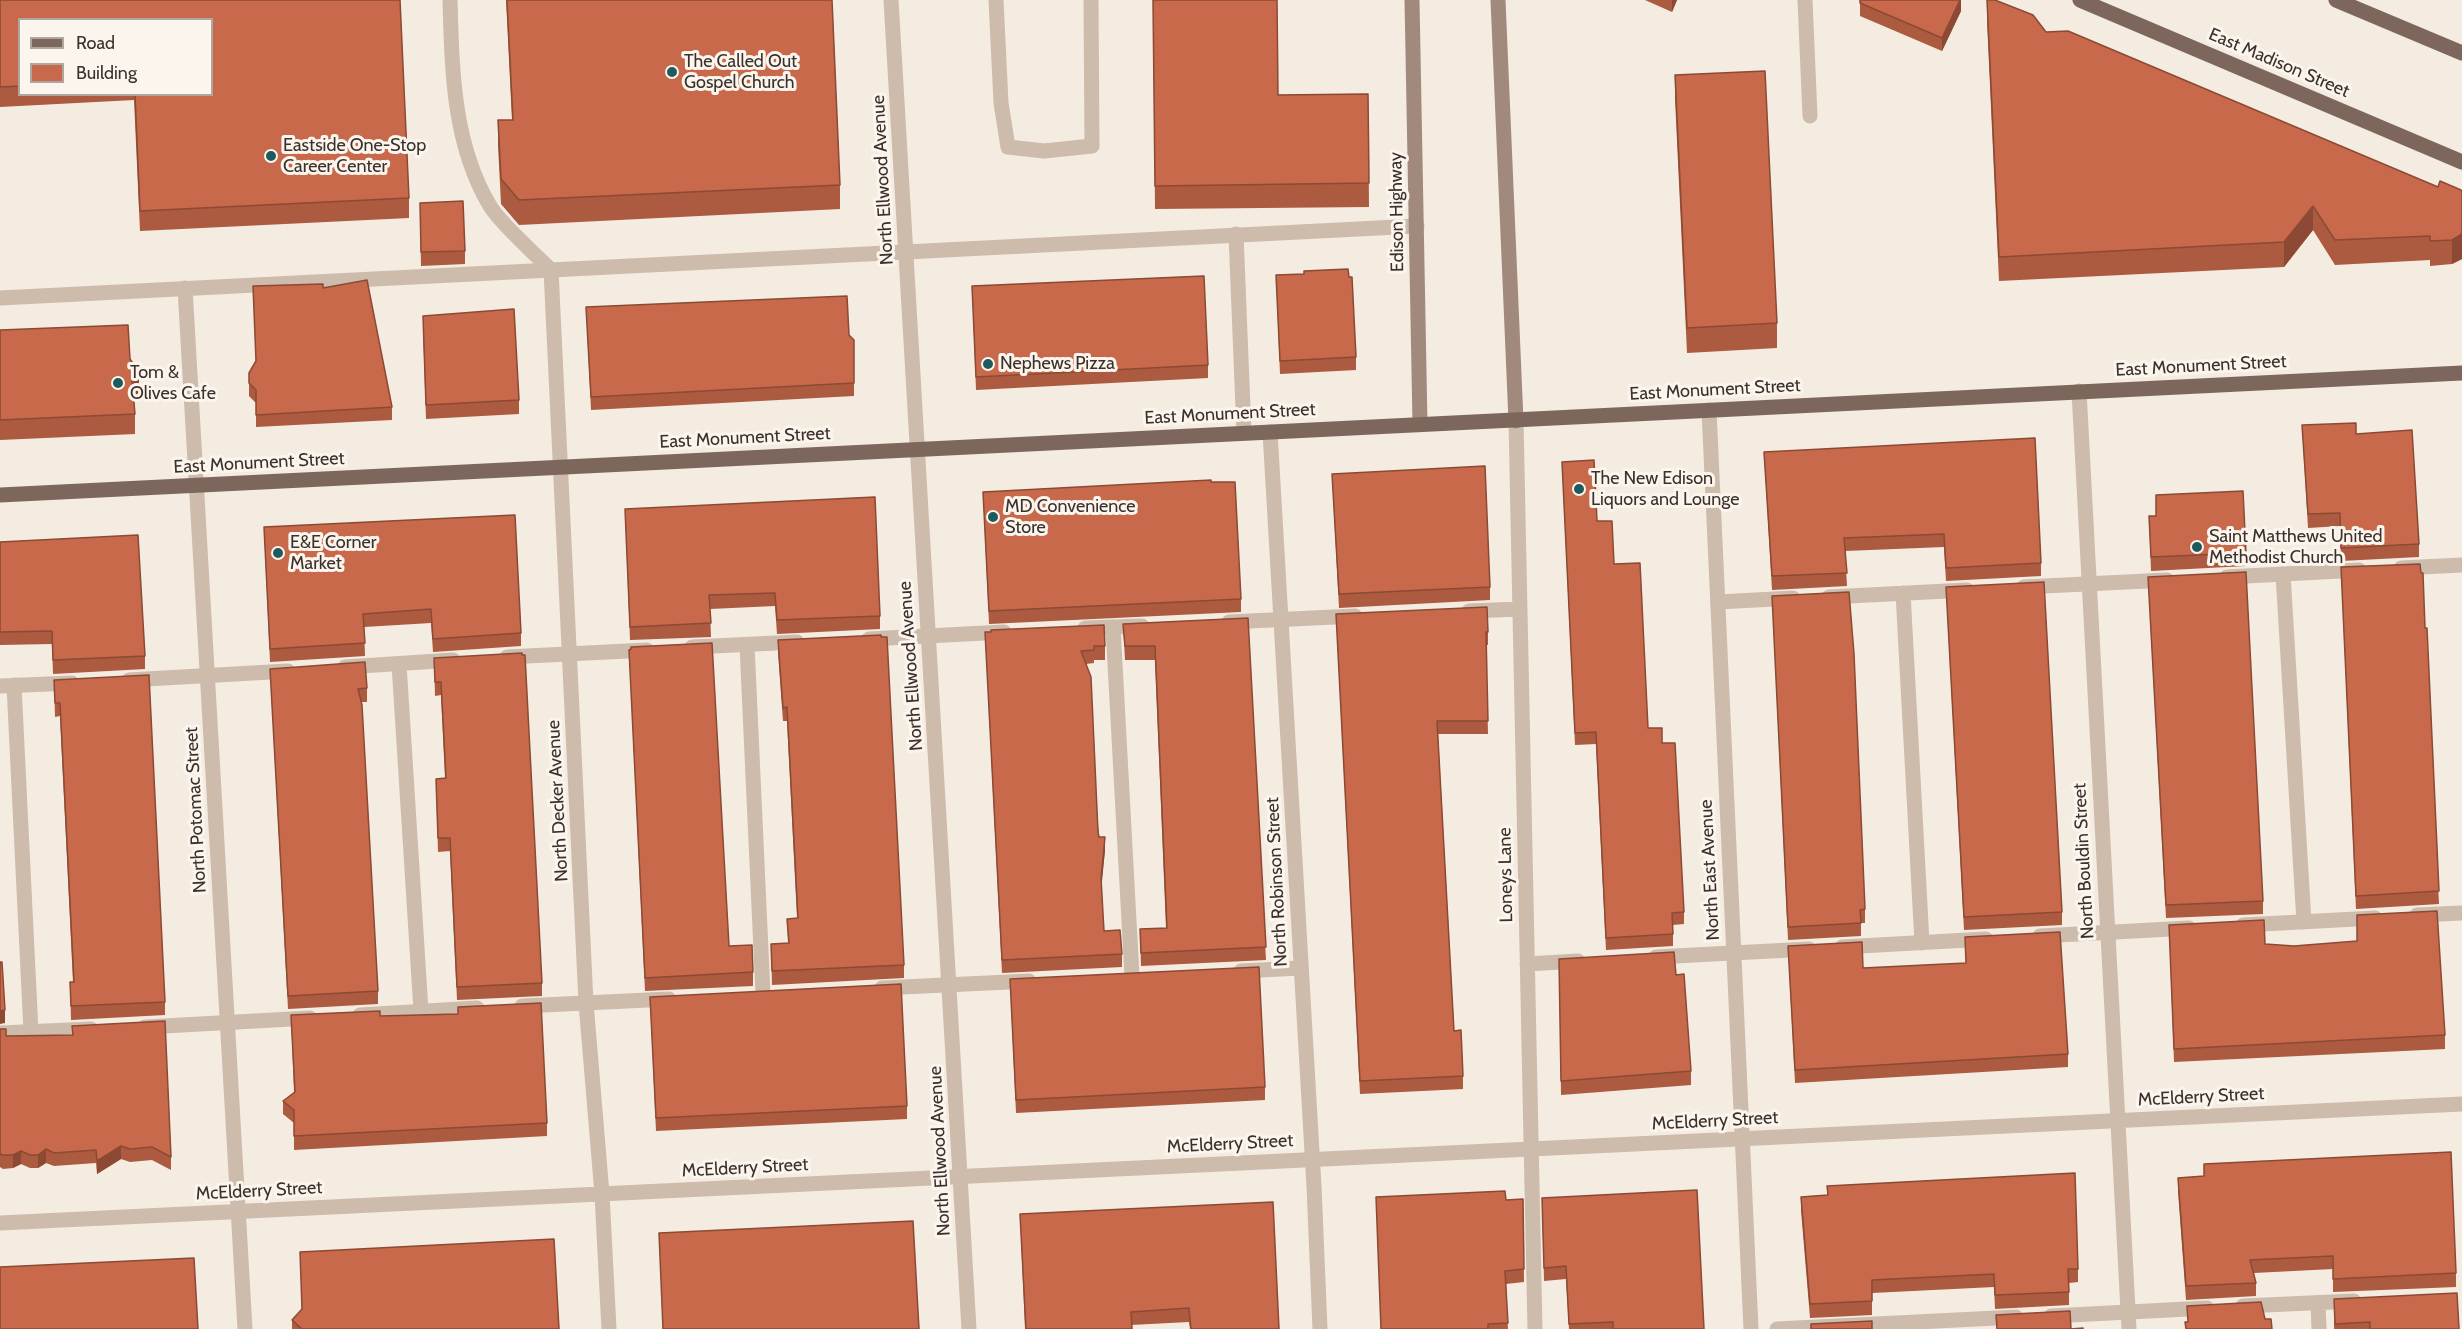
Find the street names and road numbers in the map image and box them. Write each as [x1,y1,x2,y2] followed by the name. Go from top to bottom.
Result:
[2205,24,2353,102] street label: East Madison Street
[868,94,898,266] street label: North Ellwood Avenue
[1385,152,1409,272] street label: Edison Highway
[2115,351,2287,381] street label: East Monument Street
[1629,375,1801,405] street label: East Monument Street
[1144,399,1316,429] street label: East Monument Street
[659,423,831,453] street label: East Monument Street
[173,448,345,478] street label: East Monument Street
[894,580,928,752] street label: North Ellwood Avenue
[543,720,573,882] street label: North Decker Avenue
[181,726,211,894] street label: North Potomac Street
[2069,782,2099,940] street label: North Bouldin Street
[1262,797,1292,967] street label: North Robinson Street
[1696,799,1724,941] street label: North East Avenue
[1494,827,1518,923] street label: Loneys Lane
[925,1065,955,1237] street label: North Ellwood Avenue
[2137,1083,2265,1111] street label: McElderry Street
[1651,1107,1779,1135] street label: McElderry Street
[1166,1130,1294,1158] street label: McElderry Street
[681,1154,809,1182] street label: McElderry Street
[195,1177,323,1205] street label: McElderry Street

